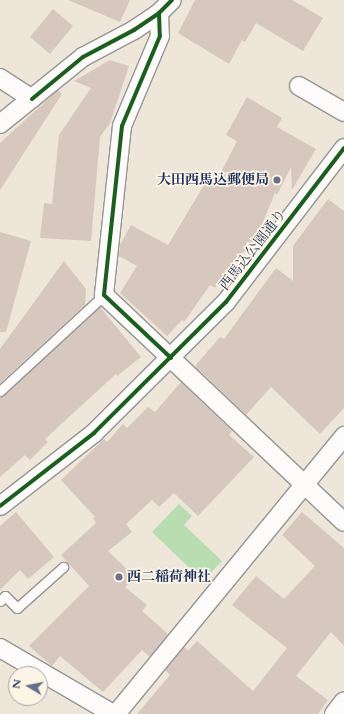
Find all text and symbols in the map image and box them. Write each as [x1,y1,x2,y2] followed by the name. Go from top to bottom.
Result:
[157,172,269,188] place label: 大田西馬込郵便局
[272,175,282,185] marker: 大田西馬込郵便局
[216,206,290,294] street label: 西馬込公園通り
[127,569,211,585] place label: 西二稲荷神社
[114,572,124,582] marker: 西二稲荷神社
[8,666,48,706] north arrow
[8,678,25,690] text: N

